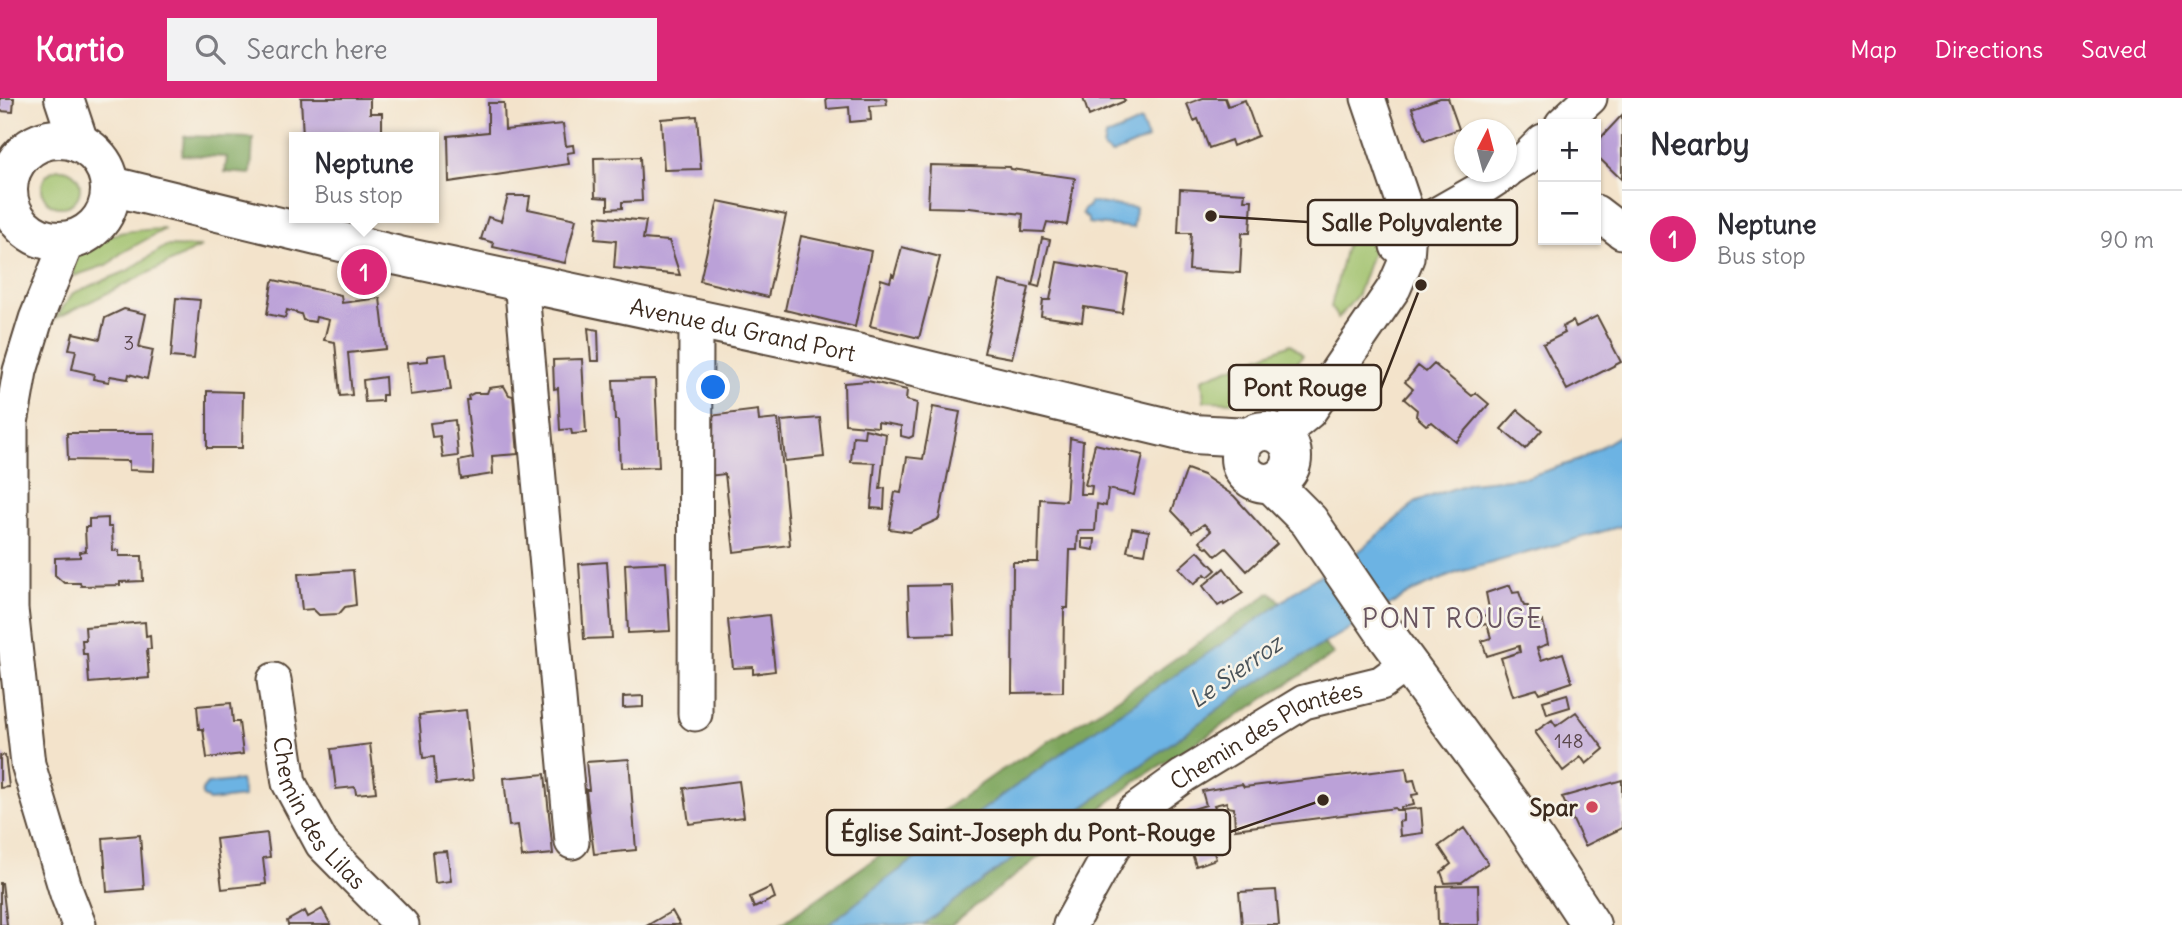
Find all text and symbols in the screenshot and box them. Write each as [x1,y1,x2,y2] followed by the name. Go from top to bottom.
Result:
[167,18,657,81] search box
[35,28,125,70] text: Kartio
[191,30,229,68] icon: search
[247,33,388,66] text: Search here
[1850,34,1897,64] text: Map
[1935,34,2043,64] text: Directions
[2081,34,2147,64] text: Saved
[1454,119,1517,182] north arrow
[1538,119,1601,245] map controls
[1538,119,1601,182] button: +
[1650,125,1750,163] text: Nearby
[289,132,439,223] popup
[314,147,414,180] text: Neptune
[314,180,403,209] text: Bus stop
[1538,182,1601,245] button: −
[1308,200,1517,245] callout: Salle Polyvalente
[1322,207,1502,237] text: Salle Polyvalente
[1717,208,1816,241] text: Neptune
[1668,225,1678,254] text: 1
[2100,225,2154,254] text: 90 m
[1717,241,1806,270] text: Bus stop
[341,246,387,298] pin: 1
[628,291,859,367] street label: Avenue du Grand Port
[124,331,134,355] house number: 3
[1229,365,1381,410] callout: Pont Rouge
[696,370,730,404] your location
[1243,372,1367,402] text: Pont Rouge
[1362,602,1544,635] district label: PONT ROUGE
[1183,627,1289,714] water label: Le Sierroz
[1164,674,1365,796] street label: Chemin des Plantées
[1554,729,1584,753] house number: 148
[268,735,372,895] street label: Chemin des Lilas
[1530,793,1579,822] place label: Spar
[1584,799,1600,815] marker: Spar
[827,810,1230,855] callout: Église Saint-Joseph du Pont-Rouge
[841,817,1215,847] text: Église Saint-Joseph du Pont-Rouge

